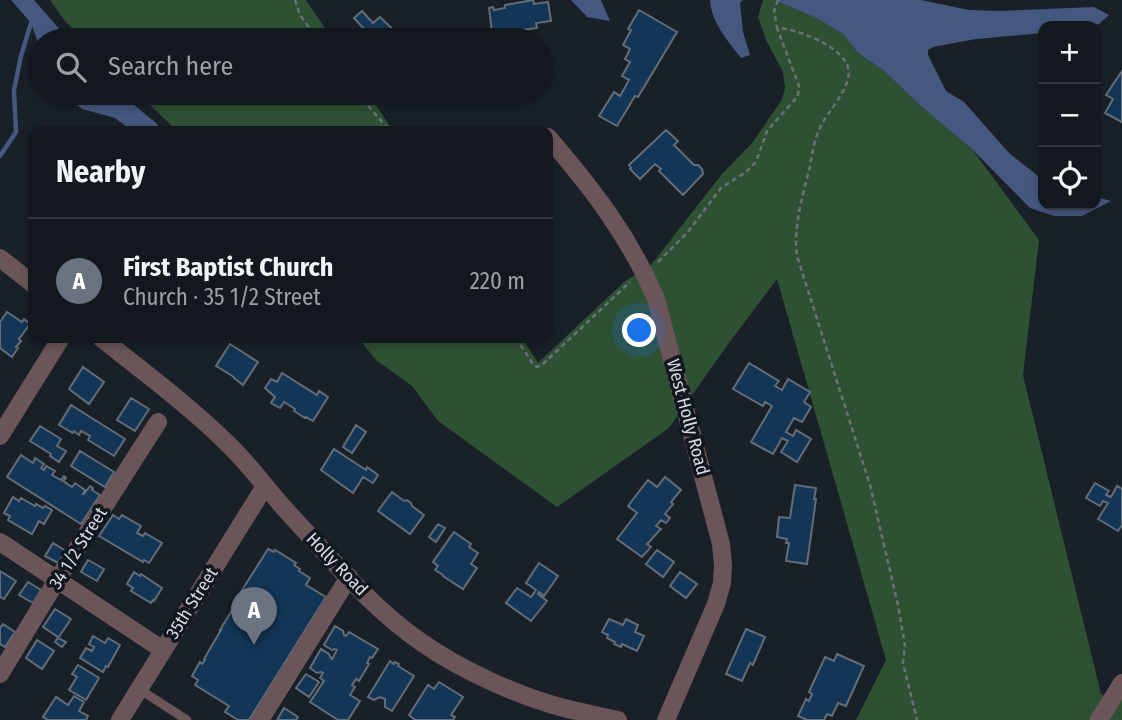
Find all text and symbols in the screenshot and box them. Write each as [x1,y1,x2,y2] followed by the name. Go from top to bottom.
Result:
[1038,21,1101,210] map controls
[1038,21,1101,84] button: +
[28,28,553,105] search box
[52,48,90,86] icon: search
[108,51,233,82] text: Search here
[1038,84,1101,147] button: −
[1038,147,1101,210] button: locate
[56,154,145,190] text: Nearby
[123,252,333,283] text: First Baptist Church
[73,267,85,295] text: A
[470,267,525,295] text: 220 m
[123,283,321,311] text: Church · 35 1/2 Street
[622,313,656,347] your location
[662,357,714,477] street label: West Holly Road
[44,503,112,593] street label: 34 1/2 Street
[302,528,372,600] street label: Holly Road
[161,563,223,643] street label: 35th Street
[231,587,277,645] pin: A

